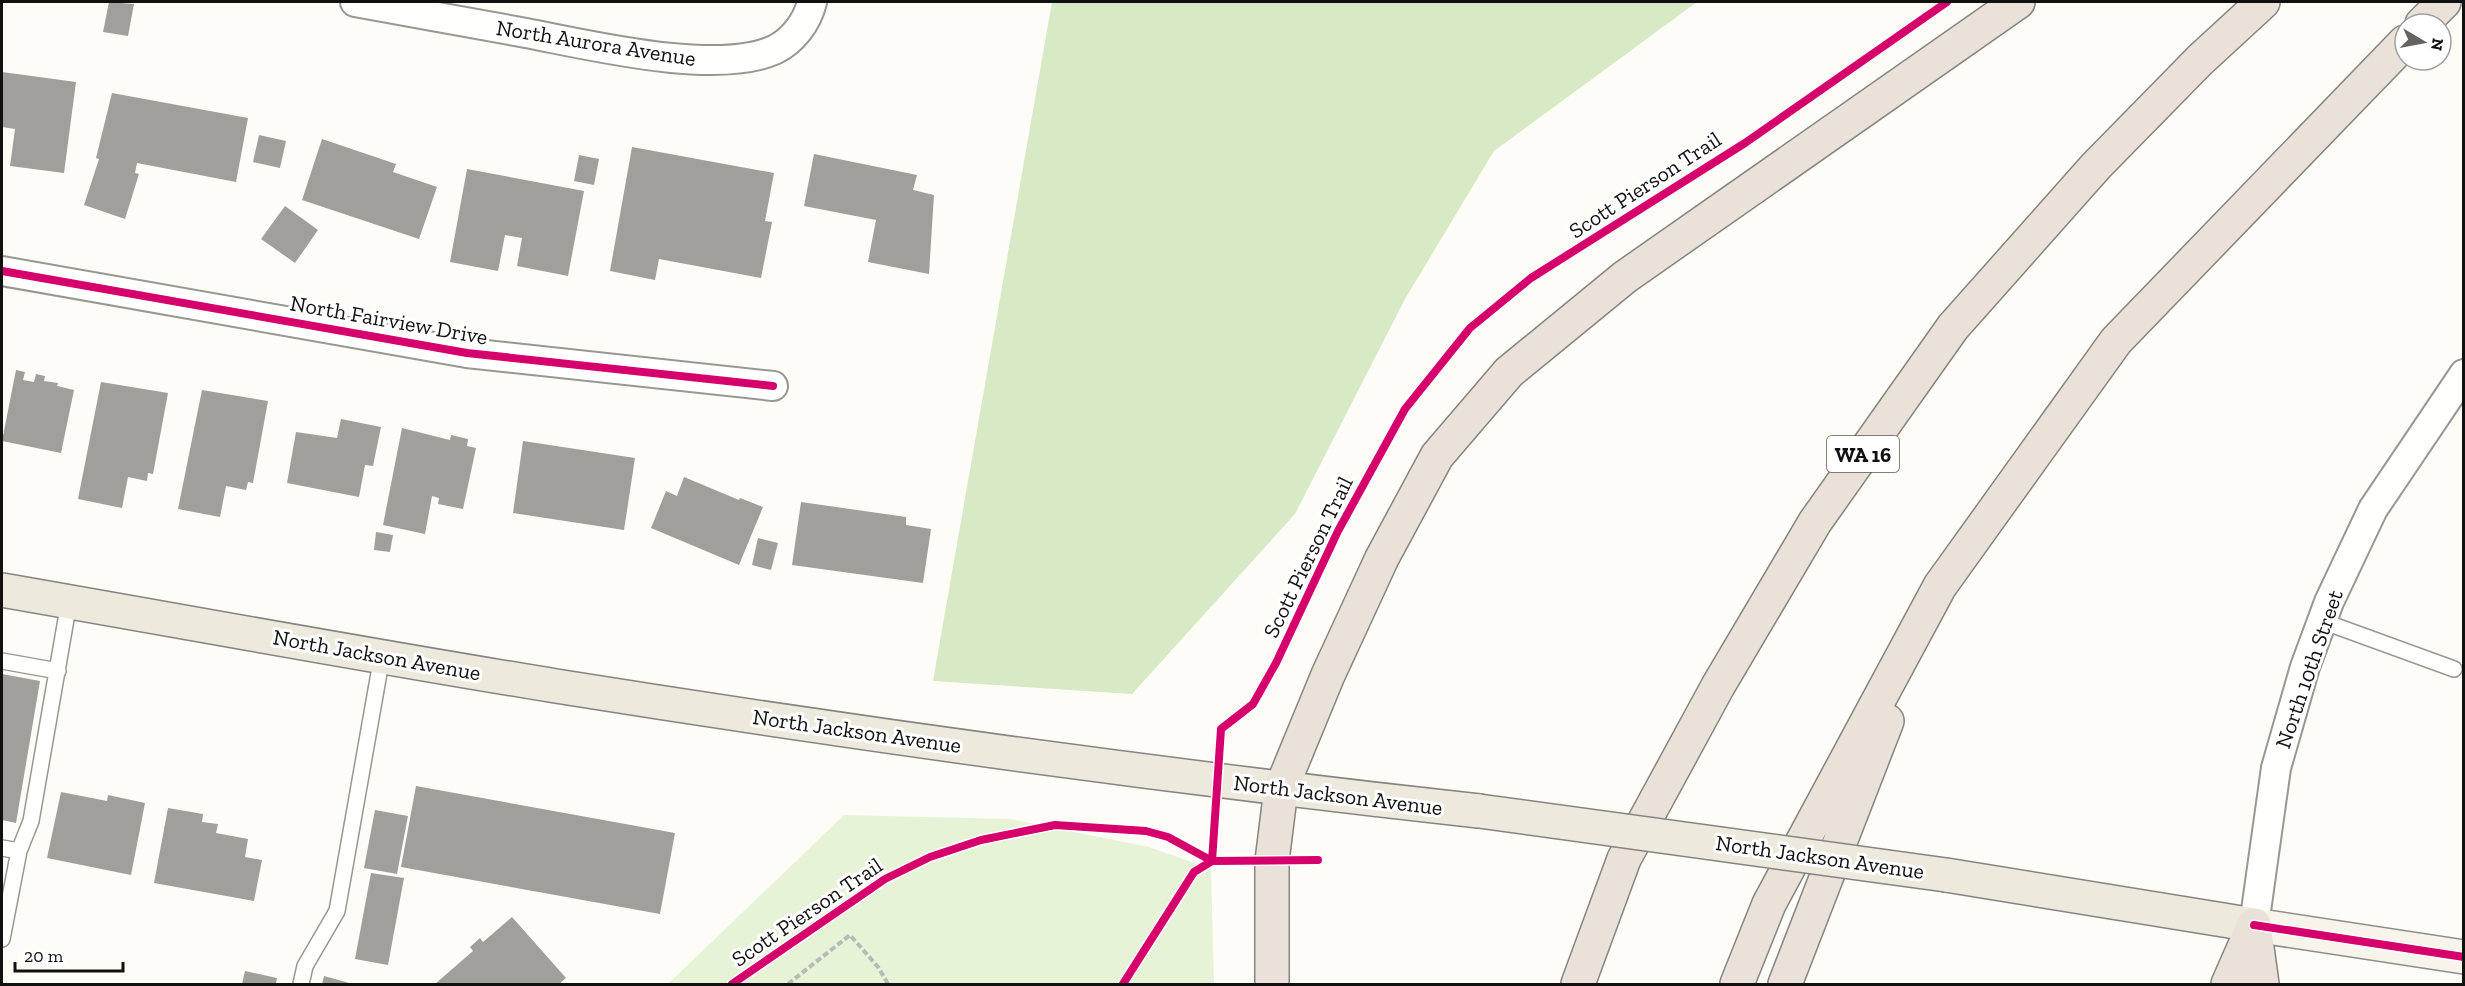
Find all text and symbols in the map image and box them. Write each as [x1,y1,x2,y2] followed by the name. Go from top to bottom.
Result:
[2393,12,2453,72] north arrow
[494,14,698,72] street label: North Aurora Avenue
[2427,37,2448,52] text: N
[1564,126,1726,244] street label: Scott Pierson Trail
[288,289,490,351] street label: North Fairview Drive
[1827,436,1899,472] road number: WA 16
[1257,472,1359,642] street label: Scott Pierson Trail
[2269,585,2349,752] street label: North 10th Street
[271,623,483,687] street label: North Jackson Avenue
[751,703,963,759] street label: North Jackson Avenue
[1232,769,1444,821] street label: North Jackson Avenue
[1714,829,1926,885] street label: North Jackson Avenue
[726,851,888,972] street label: Scott Pierson Trail
[15,935,123,973] scale bar
[24,945,64,967] text: 20 m

